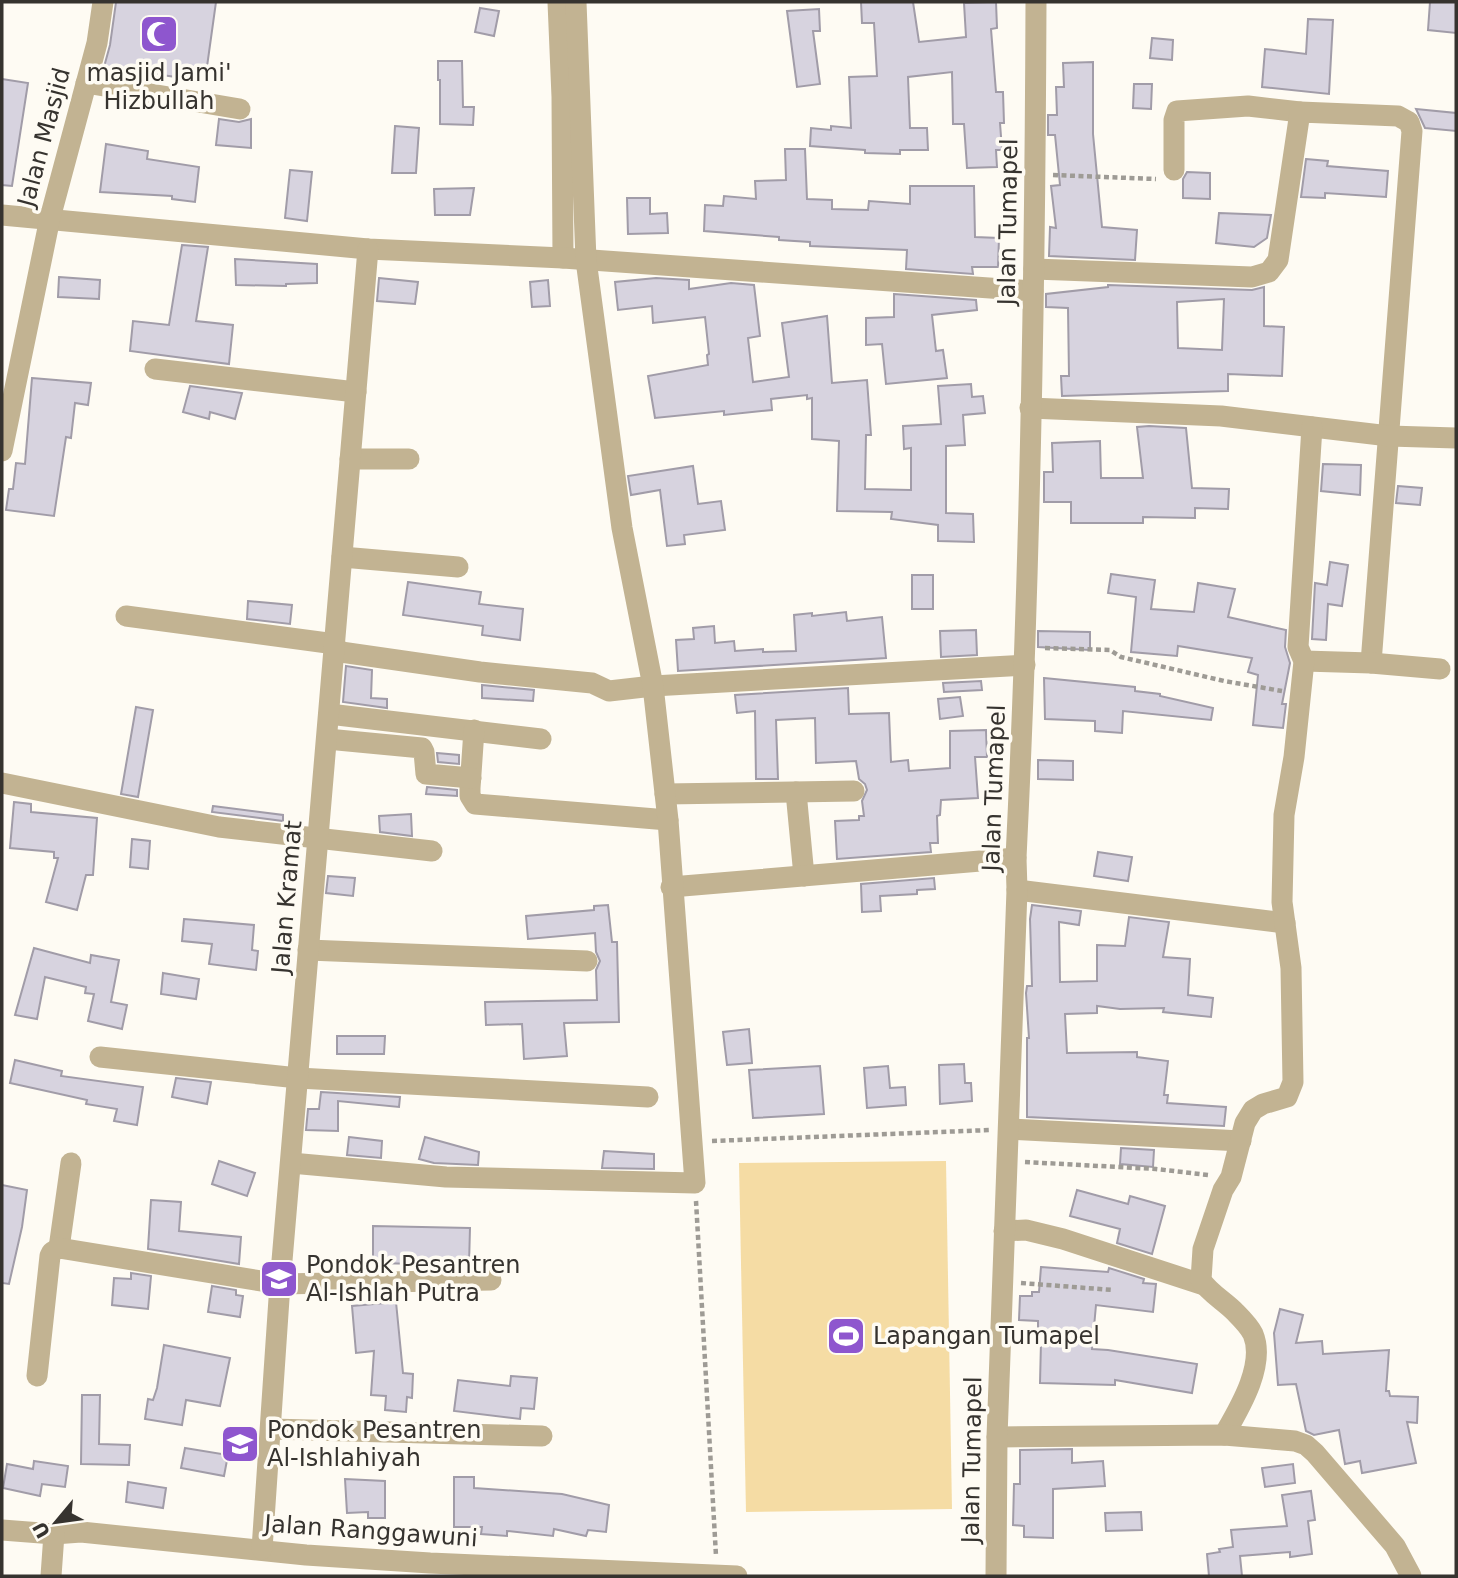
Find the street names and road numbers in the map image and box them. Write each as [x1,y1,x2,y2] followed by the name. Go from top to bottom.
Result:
[12,65,76,211] street label: Jalan Masjid
[993,138,1023,308] street label: Jalan Tumapel
[977,704,1011,874] street label: Jalan Tumapel
[266,819,308,977] street label: Jalan Kramat
[957,1376,987,1546] street label: Jalan Tumapel
[261,1509,479,1552] street label: Jalan Ranggawuni

